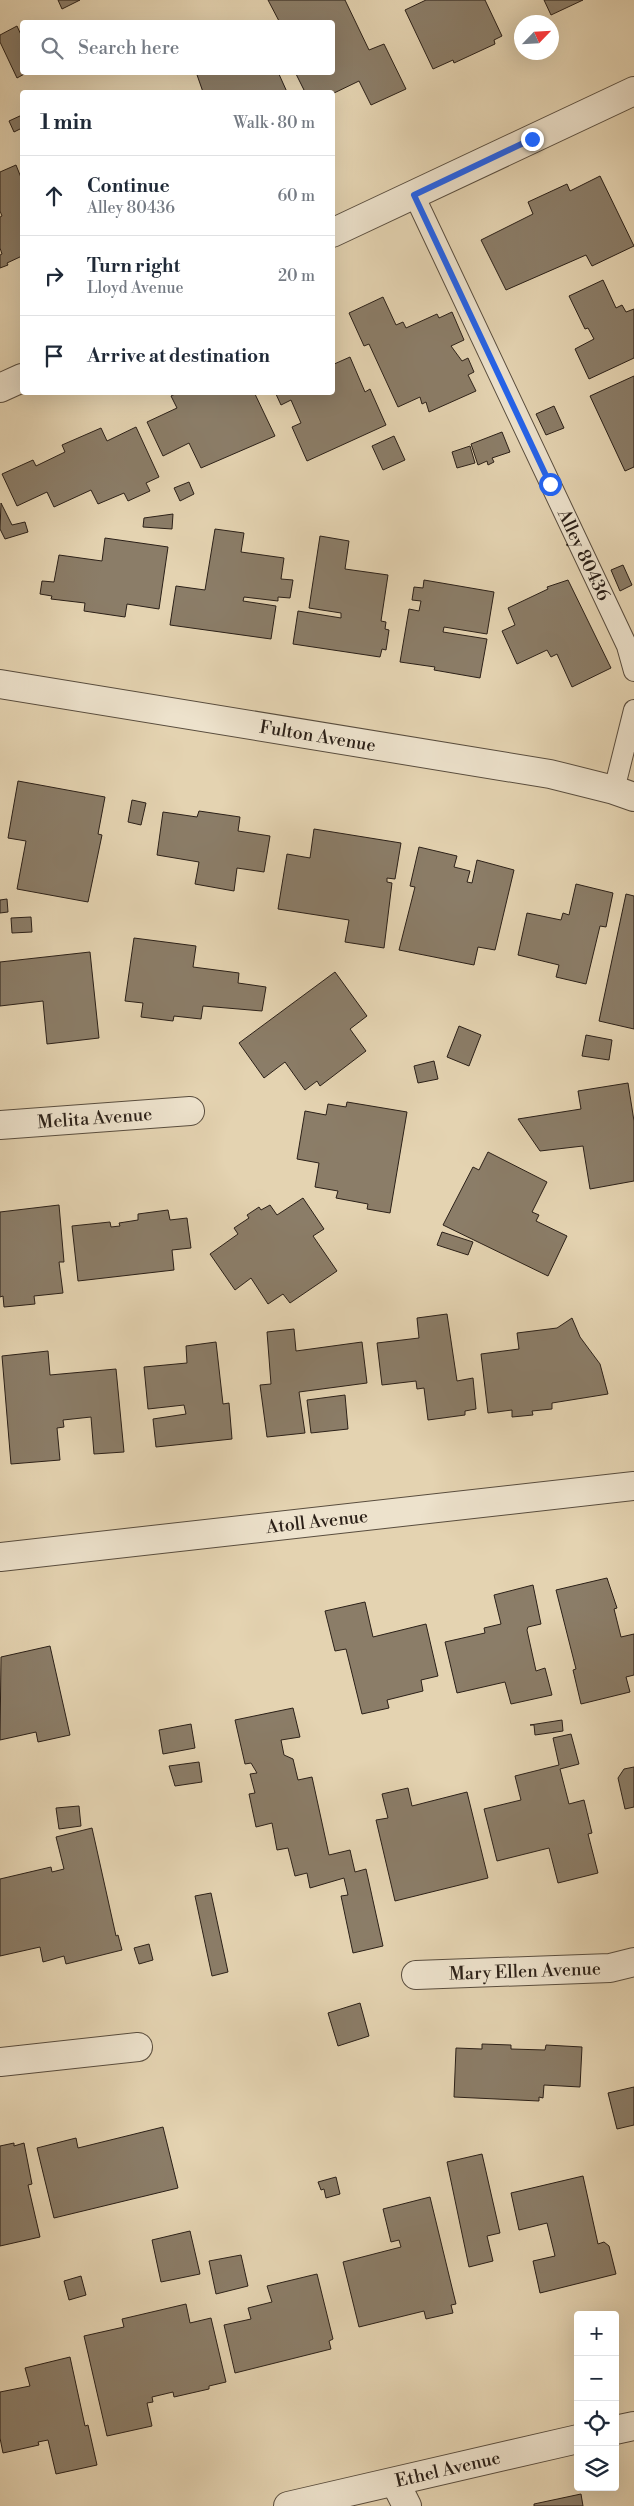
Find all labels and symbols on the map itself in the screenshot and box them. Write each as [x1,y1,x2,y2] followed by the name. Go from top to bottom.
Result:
[514,15,559,60] north arrow
[521,128,544,151] route end
[539,473,562,496] route start
[552,504,616,605] street label: Alley 80436
[258,715,378,757] street label: Fulton Avenue
[37,1102,153,1134] street label: Melita Avenue
[264,1504,369,1539] street label: Atoll Avenue
[449,1957,601,1985] street label: Mary Ellen Avenue
[393,2446,503,2492] street label: Ethel Avenue

